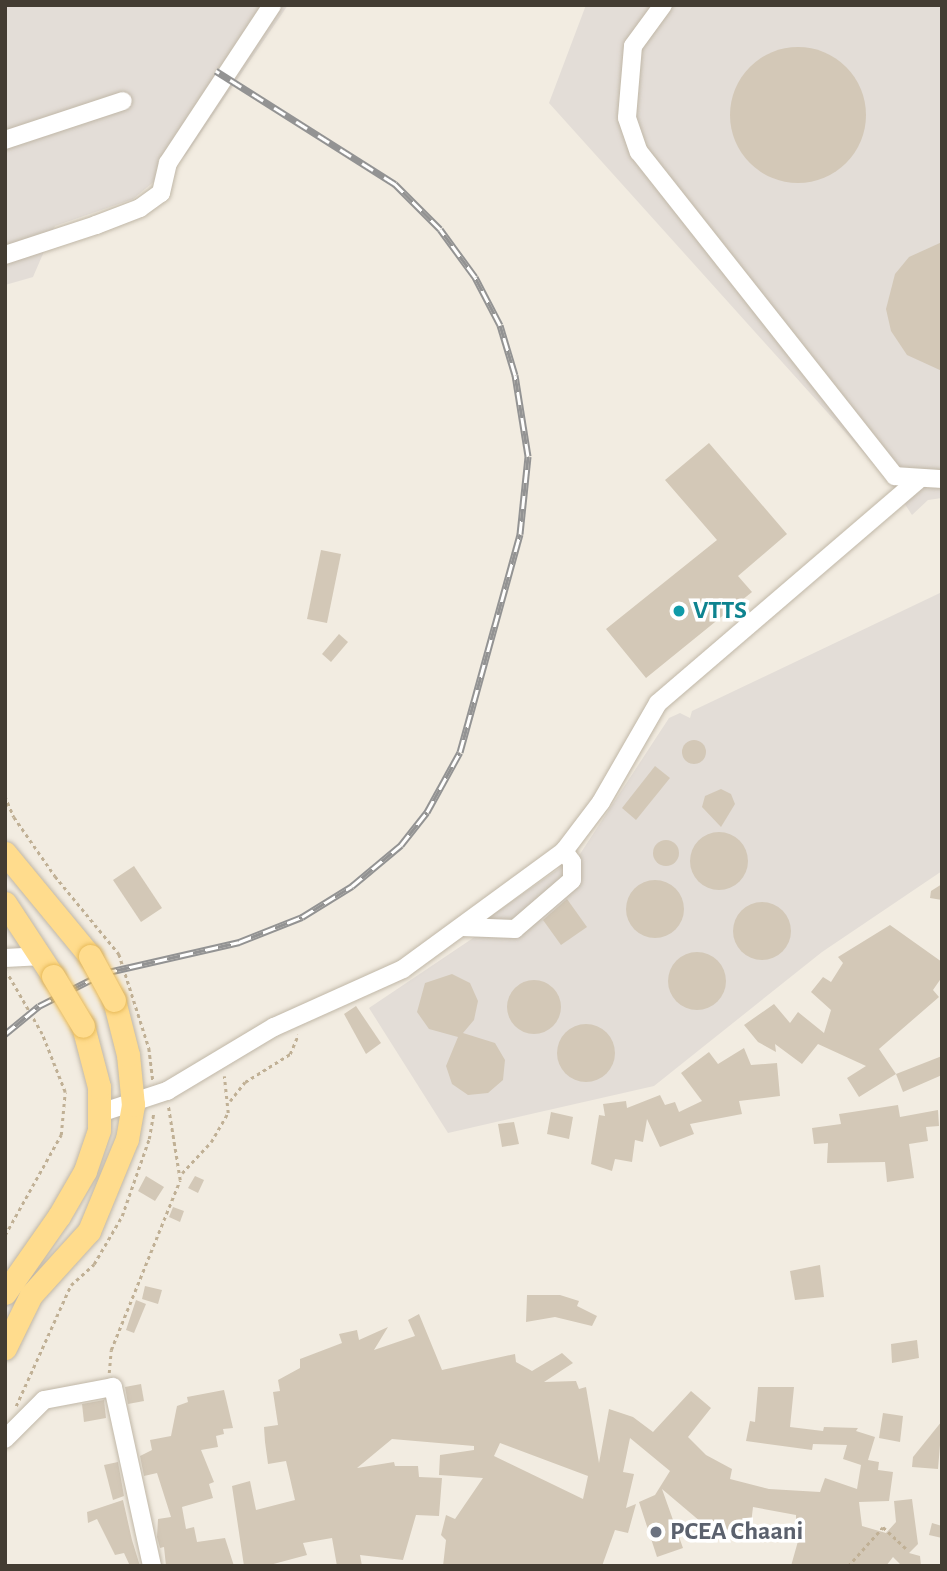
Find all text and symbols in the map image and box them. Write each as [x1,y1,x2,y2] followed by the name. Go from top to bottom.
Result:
[693,595,747,627] place label: VTTS
[671,603,687,619] marker: VTTS
[670,1516,803,1548] place label: PCEA Chaani
[648,1524,664,1540] marker: PCEA Chaani

